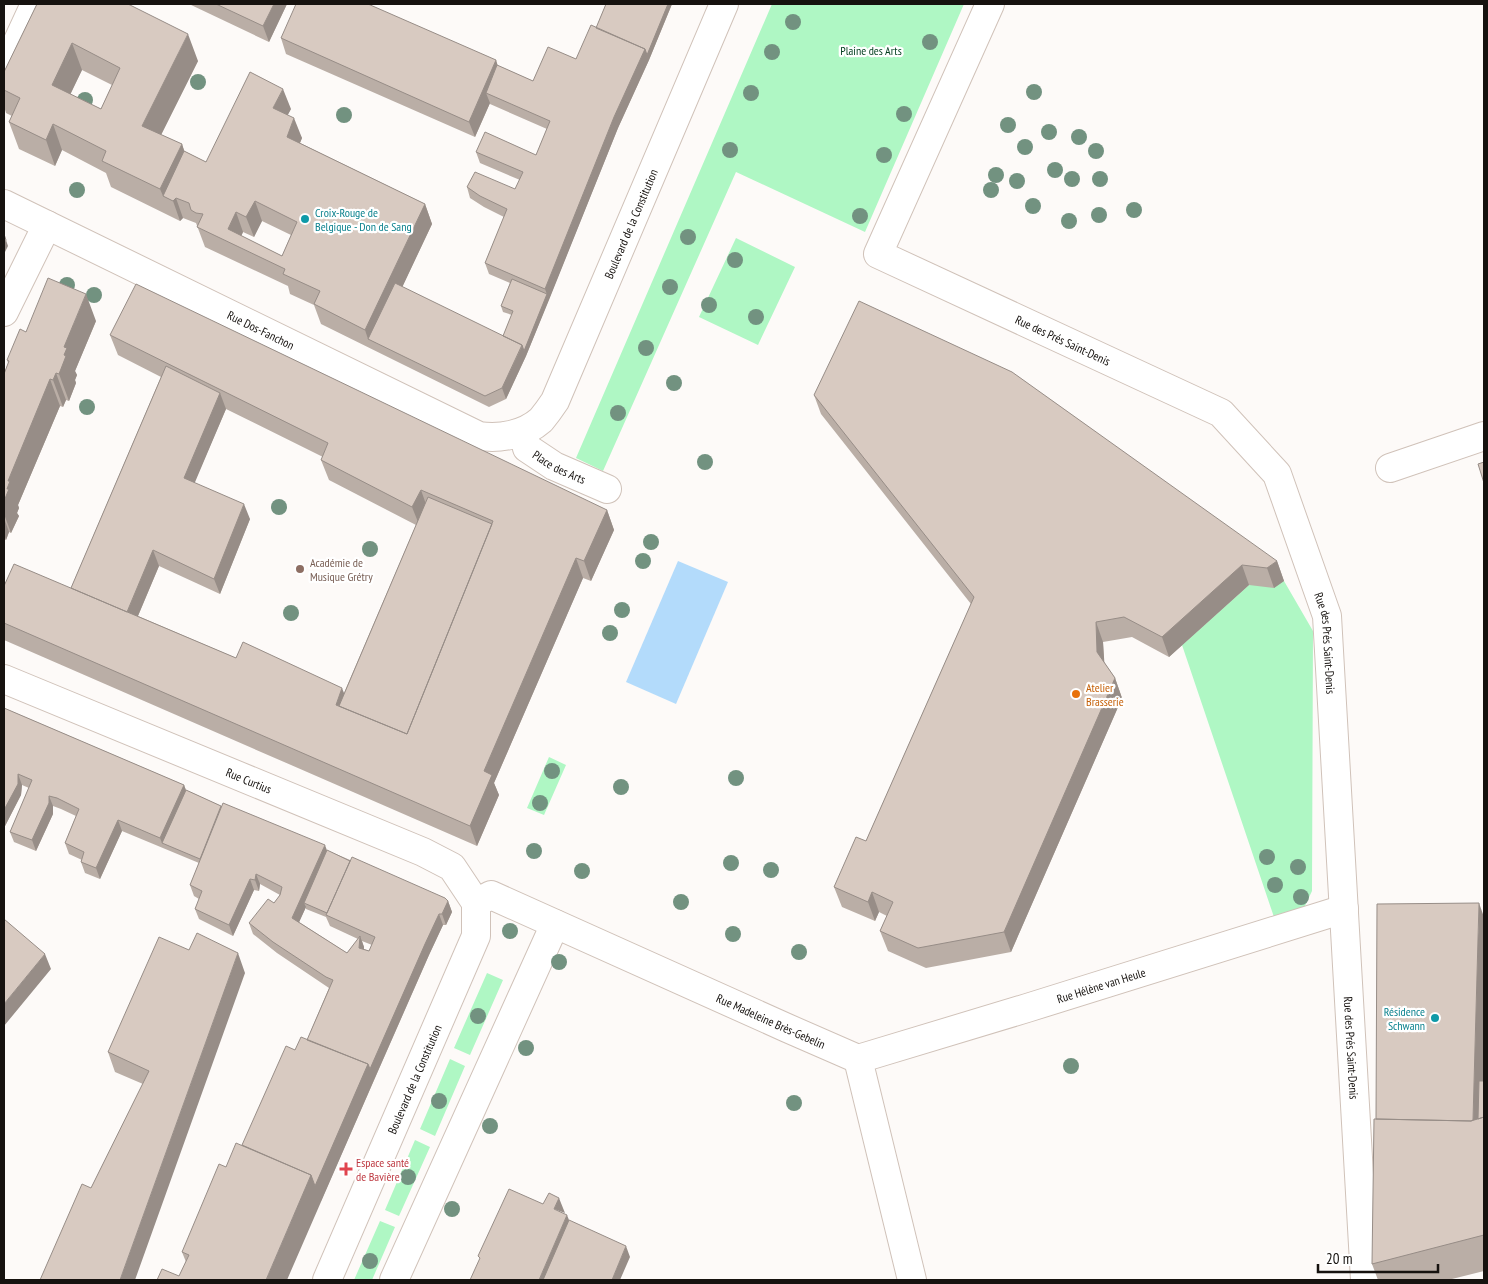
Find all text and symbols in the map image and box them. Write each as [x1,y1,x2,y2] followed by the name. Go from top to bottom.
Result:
[840,43,902,58] park label: Plaine des Arts
[601,167,660,281] street label: Boulevard de la Constitution
[315,205,412,234] place label: Croix-Rouge de Belgique - Don de Sang
[299,213,311,225] marker: Croix-Rouge de Belgique - Don de Sang
[225,307,297,352] street label: Rue Dos-Fanchon
[1013,311,1113,368] street label: Rue des Prés Saint-Denis
[530,447,588,486] street label: Place des Arts
[310,555,373,584] place label: Académie de Musique Grétry
[294,563,306,575] marker: Académie de Musique Grétry
[1312,590,1339,694] street label: Rue des Prés Saint-Denis
[1086,680,1124,709] place label: Atelier Brasserie
[1070,688,1082,700] marker: Atelier Brasserie
[224,764,274,796] street label: Rue Curtius
[1055,964,1147,1006] street label: Rue Hélène van Heule
[714,990,828,1051] street label: Rue Madeleine Brès-Gebelin
[1341,996,1362,1100] street label: Rue des Prés Saint-Denis
[1384,1004,1425,1033] place label: Résidence Schwann
[1429,1012,1441,1024] marker: Résidence Schwann
[384,1022,444,1136] street label: Boulevard de la Constitution
[356,1155,409,1184] place label: Espace santé de Bavière
[340,1163,352,1175] marker: Espace santé de Bavière
[1318,1242,1438,1274] scale bar
[1326,1249,1352,1268] text: 20 m

